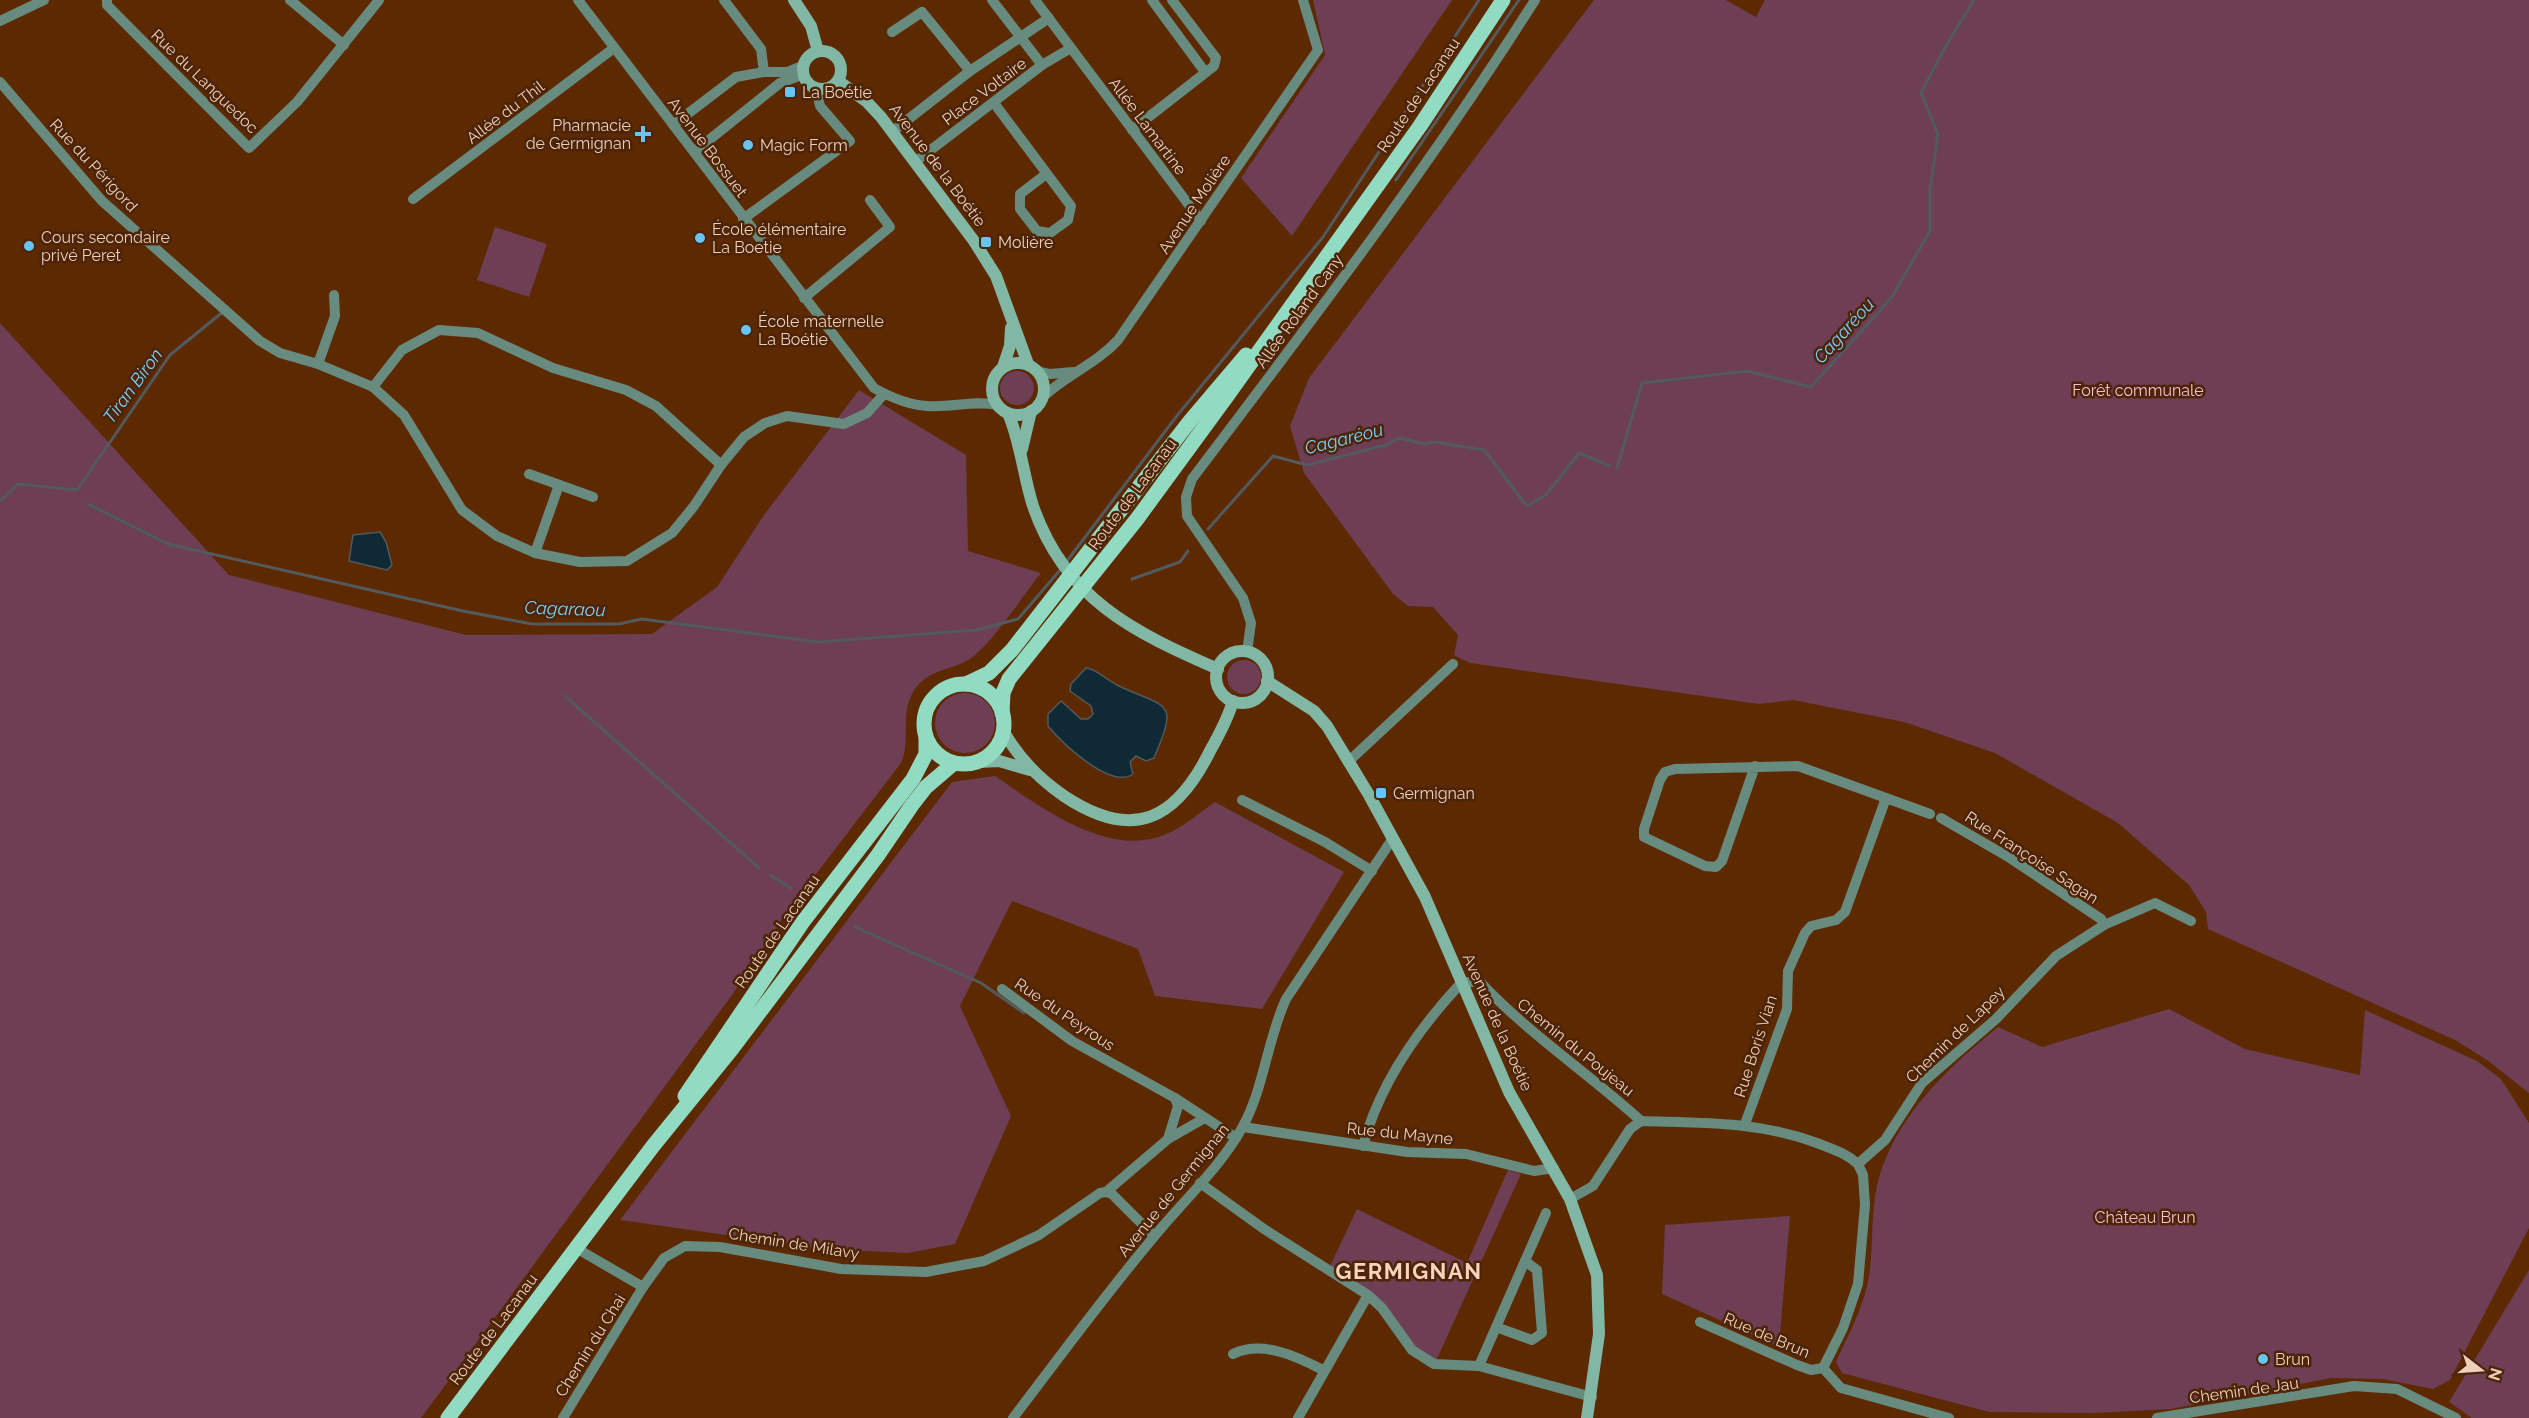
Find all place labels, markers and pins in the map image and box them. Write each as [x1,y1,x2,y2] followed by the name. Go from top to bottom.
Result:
[802,83,872,102] place label: La Boétie
[783,85,797,99] marker: La Boétie
[526,116,631,153] place label: Pharmacie de Germignan
[636,127,650,141] marker: Pharmacie de Germignan
[760,136,848,155] place label: Magic Form
[741,138,755,152] marker: Magic Form
[712,219,846,257] place label: École élémentaire La Boetie
[41,228,170,265] place label: Cours secondaire privé Peret
[693,231,707,245] marker: École élémentaire La Boetie
[998,233,1053,252] place label: Molière
[979,235,993,249] marker: Molière
[22,239,36,253] marker: Cours secondaire privé Peret
[758,311,884,349] place label: École maternelle La Boétie
[739,323,753,337] marker: École maternelle La Boétie
[1393,784,1475,803] place label: Germignan
[1374,786,1388,800] marker: Germignan
[2275,1350,2310,1369] place label: Brun
[2256,1352,2270,1366] marker: Brun

